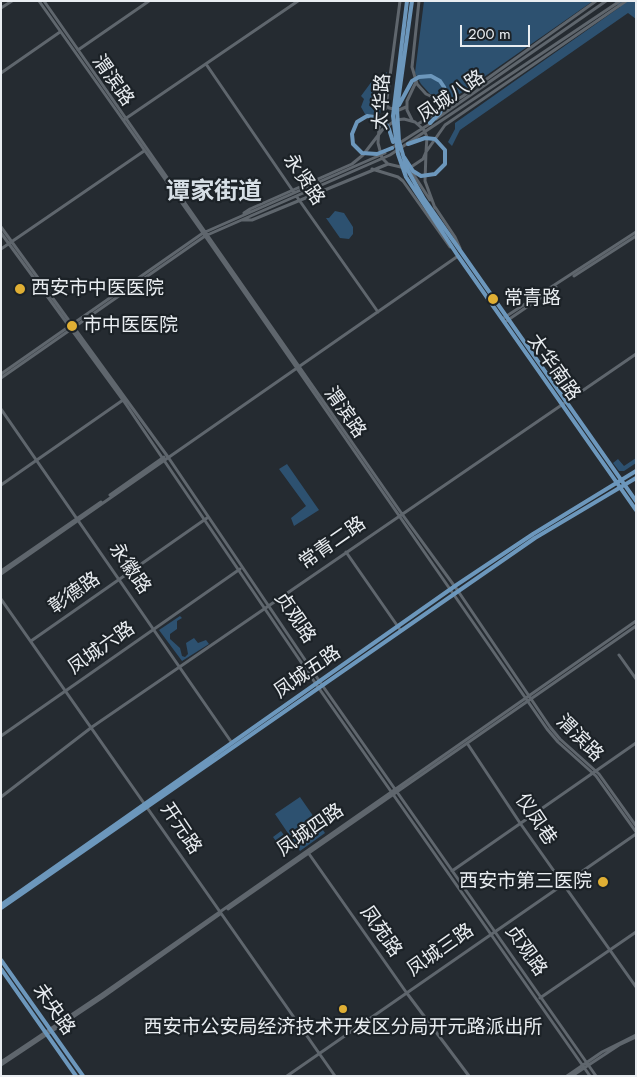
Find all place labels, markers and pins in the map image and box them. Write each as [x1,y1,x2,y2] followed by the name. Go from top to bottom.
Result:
[31,278,164,300] place label: 西安市中医医院
[13,282,27,296] marker: 西安市中医医院
[504,288,561,310] place label: 常青路
[486,292,500,306] marker: 常青路
[83,315,178,337] place label: 市中医医院
[65,319,79,333] marker: 市中医医院
[459,871,592,893] place label: 西安市第三医院
[596,875,610,889] marker: 西安市第三医院
[337,1003,349,1015] marker: 西安市公安局经济技术开发区分局开元路派出所
[144,1017,542,1039] place label: 西安市公安局经济技术开发区分局开元路派出所

